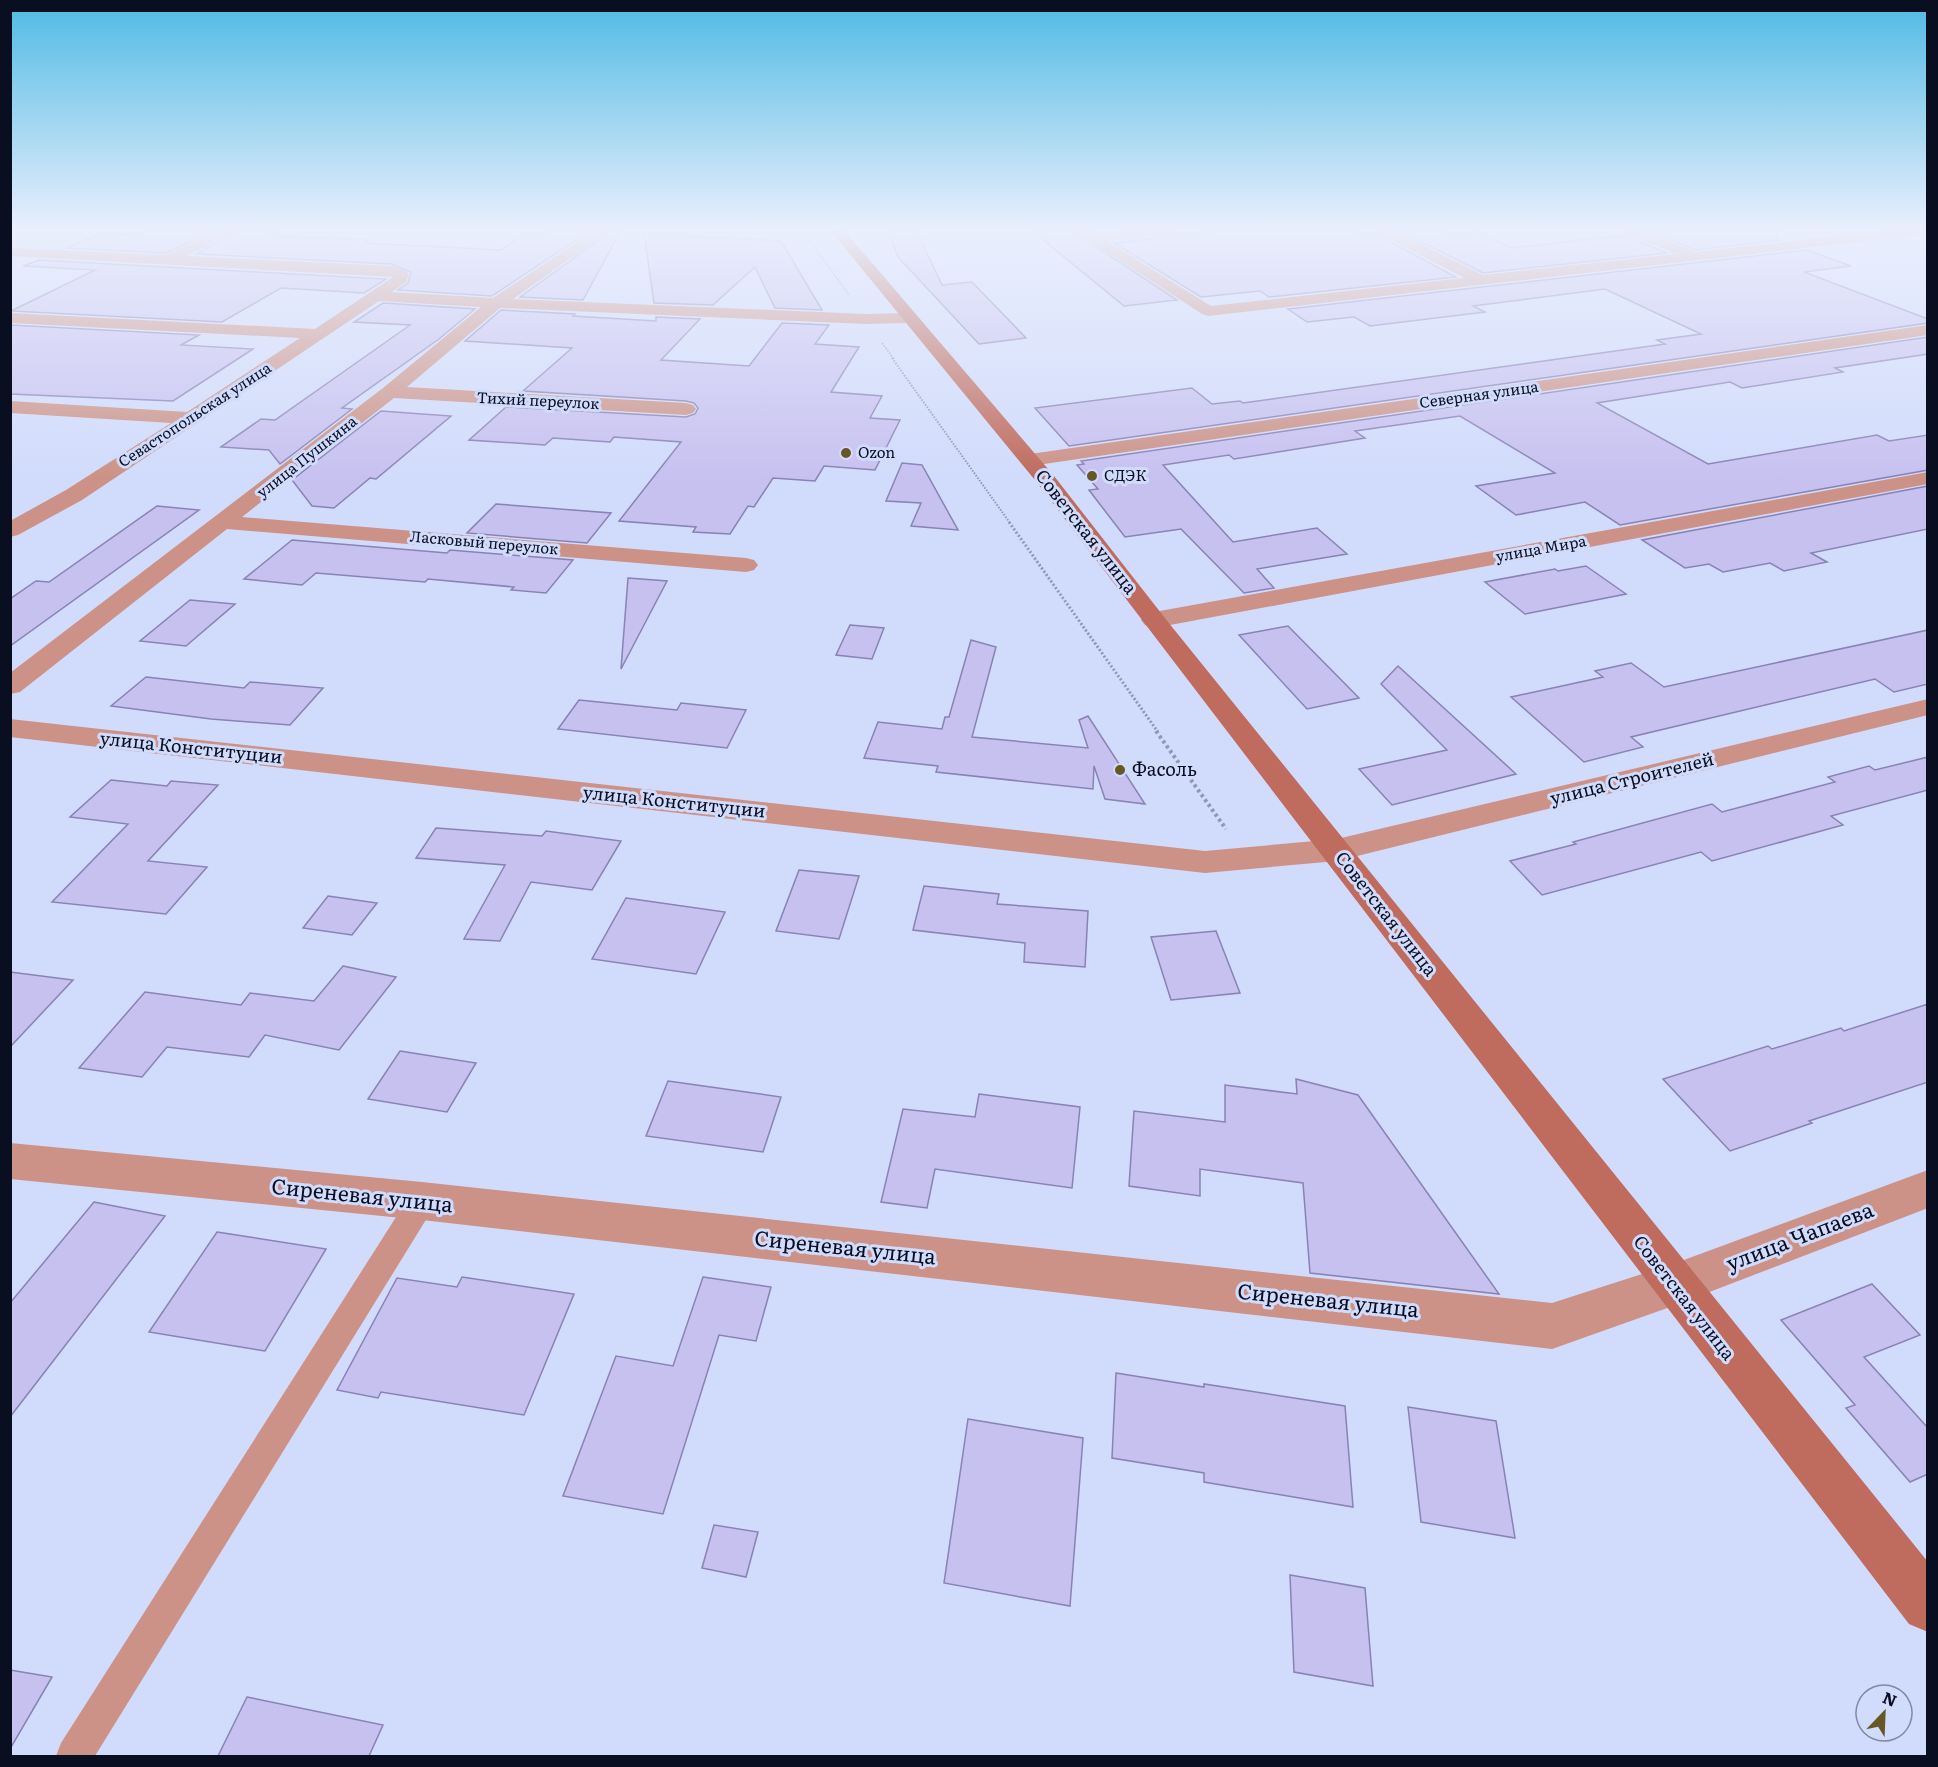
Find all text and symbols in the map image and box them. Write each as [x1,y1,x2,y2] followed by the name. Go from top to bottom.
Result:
[113,355,276,472] street label: Севастопольская улица
[1418,374,1541,413] street label: Северная улица
[476,385,600,414] street label: Тихий переулок
[251,409,362,502] street label: улица Пушкина
[858,440,895,463] place label: Ozon
[839,446,853,460] marker: Ozon
[1030,463,1145,599] street label: Советская улица
[1104,463,1146,486] place label: СДЭК
[1085,469,1099,483] marker: СДЭК
[409,524,559,559] street label: Ласковый переулок
[1494,528,1589,567] street label: улица Мира
[98,723,284,770] street label: улица Конституции
[1547,744,1716,811] street label: улица Строителей
[1132,755,1197,782] place label: Фасоль
[1113,763,1127,777] marker: Фасоль
[581,777,767,824] street label: улица Конституции
[1330,845,1445,981] street label: Советская улица
[270,1169,455,1219] street label: Сиреневая улица
[1721,1192,1878,1277] street label: улица Чапаева
[753,1221,938,1271] street label: Сиреневая улица
[1628,1229,1743,1365] street label: Советская улица
[1236,1274,1421,1324] street label: Сиреневая улица
[1854,1683,1914,1743] north arrow
[1879,1685,1901,1712] text: N

